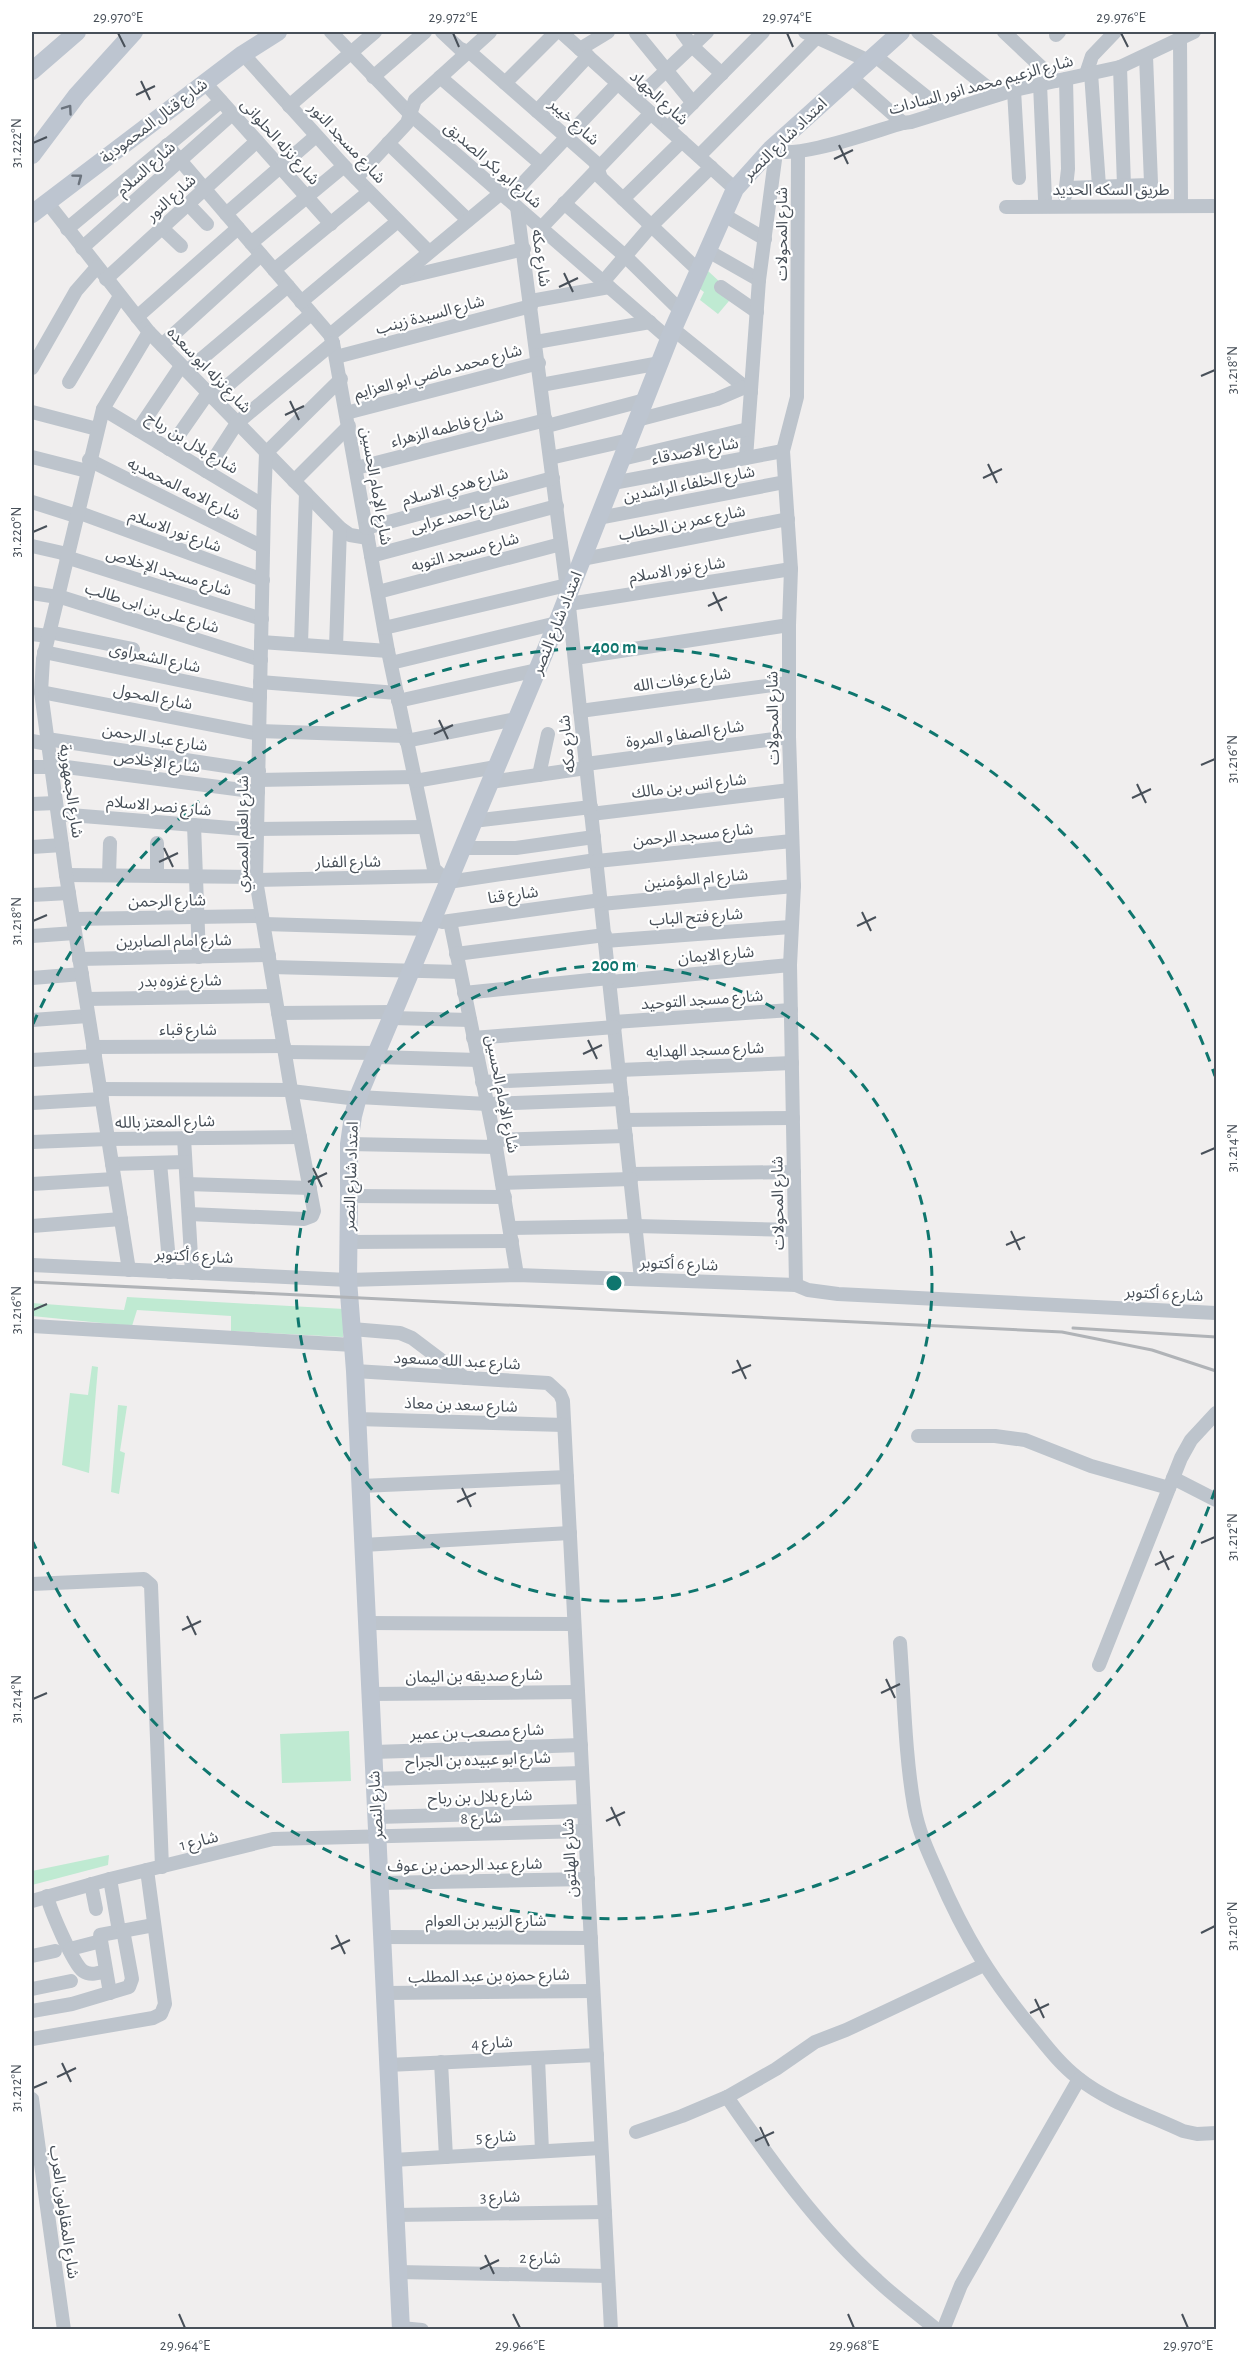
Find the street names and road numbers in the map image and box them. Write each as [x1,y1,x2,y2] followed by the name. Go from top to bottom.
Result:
[887,53,1076,121] street label: شارع الزعيم محمد انور السادات
[624,68,691,131] street label: شارع الجهاد
[98,76,213,169] street label: شارع قنال المحمودية
[543,95,602,151] street label: شارع خيبر
[739,95,833,186] street label: امتداد شارع النصر
[235,96,322,191] street label: شارع نزله الحلوانى
[302,99,388,189] street label: شارع مسجد النور
[439,119,545,214] street label: شارع ابو بكر الصديق
[114,139,181,202] street label: شارع السلام
[142,172,202,228] street label: شارع النور
[1052,182,1170,200] street label: طريق السكه الحديد
[774,187,794,281] street label: شارع المحولات
[525,228,553,288] street label: شارع مكه
[374,293,487,341] street label: شارع السيدة زينب
[161,324,254,419] street label: شارع نزله ابو سعده
[352,342,525,406] street label: شارع محمد ماضي ابو العزايم
[389,406,506,454] street label: شارع فاطمه الزهراء
[141,409,241,480] street label: شارع بلال بن رباح
[354,426,394,547] street label: شارع الإمام الحسين
[650,435,741,471] street label: شارع الاصدقاء
[123,455,243,527] street label: شارع الامه المحمديه
[622,463,757,509] street label: شارع الخلفاء الراشدين
[400,465,511,513] street label: شارع هدي الاسلام
[409,494,512,540] street label: شارع احمد عرابى
[617,503,748,547] street label: شارع عمر بن الخطاب
[125,507,223,559] street label: شارع نور الاسلام
[409,530,522,578] street label: شارع مسجد التوبه
[103,545,234,603] street label: شارع مسجد الإخلاص
[628,554,727,589] street label: شارع نور الاسلام
[529,569,589,679] street label: امتداد شارع النصر
[82,580,221,640] street label: شارع على بن ابى طالب
[107,641,202,679] street label: شارع الشعراوى
[632,665,732,699] street label: شارع عرفات الله
[764,671,786,765] street label: شارع المحولات
[111,682,194,716] street label: شارع المحول
[556,714,582,774] street label: شارع مكه
[625,718,746,754] street label: شارع الصفا و المروة
[101,722,209,758] street label: شارع عباد الرحمن
[53,743,86,840] street label: شارع الجمهورية
[112,749,201,779] street label: شارع الإخلاص
[631,771,748,805] street label: شارع انس بن مالك
[235,775,255,893] street label: شارع العلم المصري
[106,793,212,823] street label: شارع نصر الاسلام
[632,821,755,853] street label: شارع مسجد الرحمن
[314,853,381,875] street label: شارع الفنار
[643,866,749,896] street label: شارع ام المؤمنين
[487,884,540,910] street label: شارع قنا
[128,892,206,914] street label: شارع الرحمن
[649,906,744,932] street label: شارع فتح الباب
[116,932,232,954] street label: شارع امام الصابرين
[677,944,755,970] street label: شارع الايمان
[137,972,222,994] street label: شارع غزوه بدر
[640,988,764,1016] street label: شارع مسجد التوحيد
[159,1022,217,1042] street label: شارع قباء
[479,1034,521,1155] street label: شارع الإمام الحسين
[646,1040,764,1064] street label: شارع مسجد الهدايه
[115,1113,215,1135] street label: شارع المعتز بالله
[341,1121,365,1232] street label: امتداد شارع النصر
[769,1156,791,1250] street label: شارع المحولات
[153,1244,234,1270] street label: شارع 6 أكتوبر
[638,1253,719,1277] street label: شارع 6 أكتوبر
[1123,1282,1204,1308] street label: شارع 6 أكتوبر
[393,1350,521,1376] street label: شارع عبد الله مسعود
[404,1395,518,1419] street label: شارع سعد بن معاذ
[405,1667,543,1689] street label: شارع صديقه بن اليمان
[409,1722,544,1746] street label: شارع مصعب بن عمير
[405,1749,551,1775] street label: شارع ابو عبيده بن الجراح
[366,1770,390,1841] street label: شارع النصر
[427,1787,533,1811] street label: شارع بلال بن رباح
[460,1809,502,1831] street label: شارع 8
[560,1818,584,1898] street label: شارع الهلتون
[178,1828,221,1857] street label: شارع 1
[387,1856,543,1878] street label: شارع عبد الرحمن بن عوف
[426,1913,546,1933] street label: شارع الزبير بن العوام
[408,1967,570,1989] street label: شارع حمزه بن عبد المطلب
[471,2034,513,2056] street label: شارع 4
[475,2128,517,2150] street label: شارع 5
[43,2144,81,2280] street label: شارع المقاولون العرب
[480,2189,520,2209] street label: شارع 3
[519,2250,561,2270] street label: شارع 2

